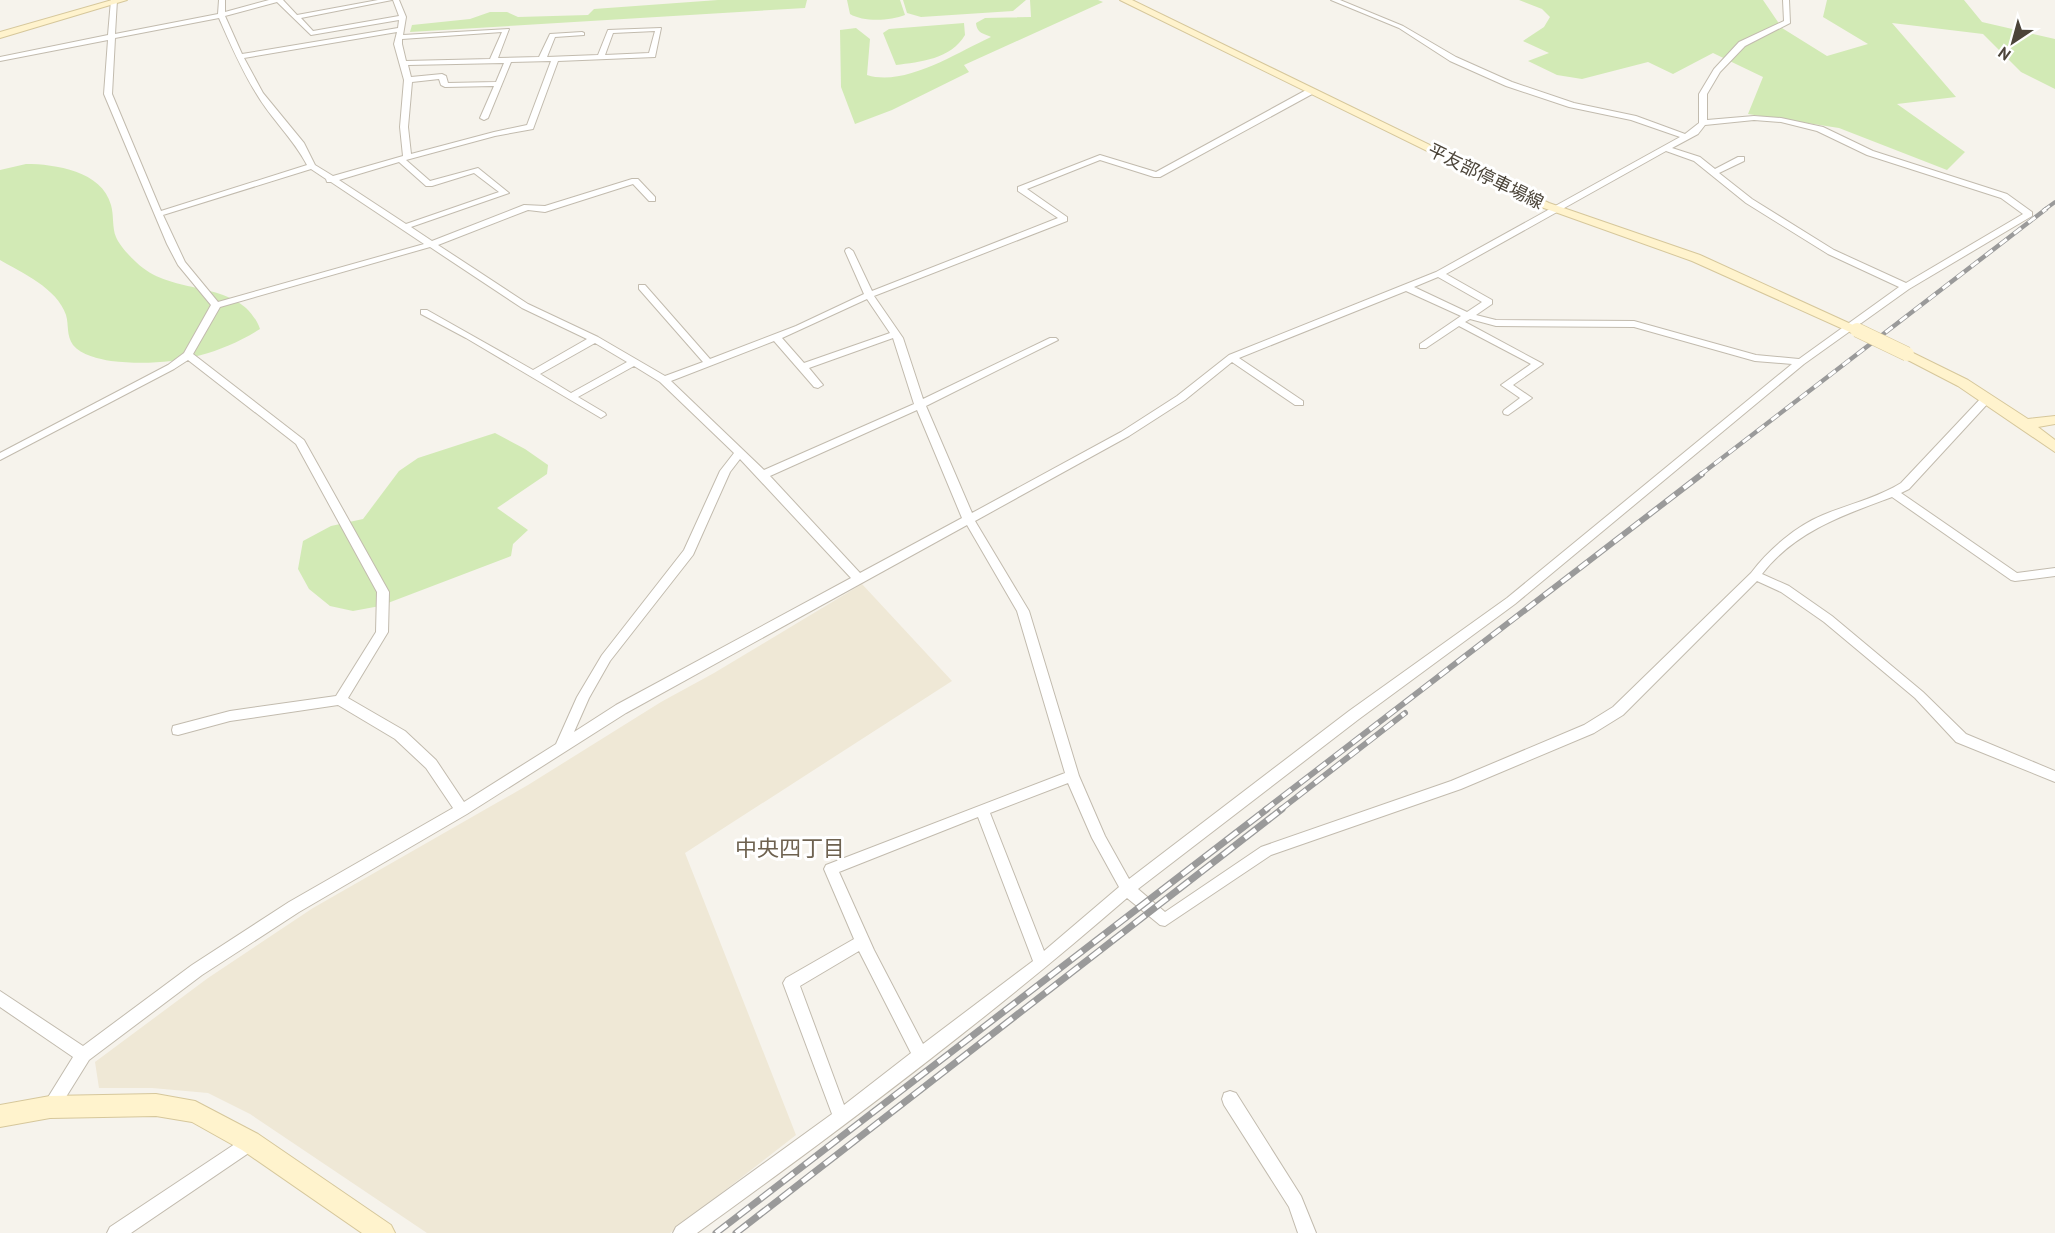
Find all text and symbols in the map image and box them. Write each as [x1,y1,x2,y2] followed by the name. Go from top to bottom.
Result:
[1983,12,2043,72] north arrow
[1994,43,2014,65] text: N
[1424,138,1548,214] street label: 平友部停車場線
[735,834,845,862] district label: 中央四丁目

